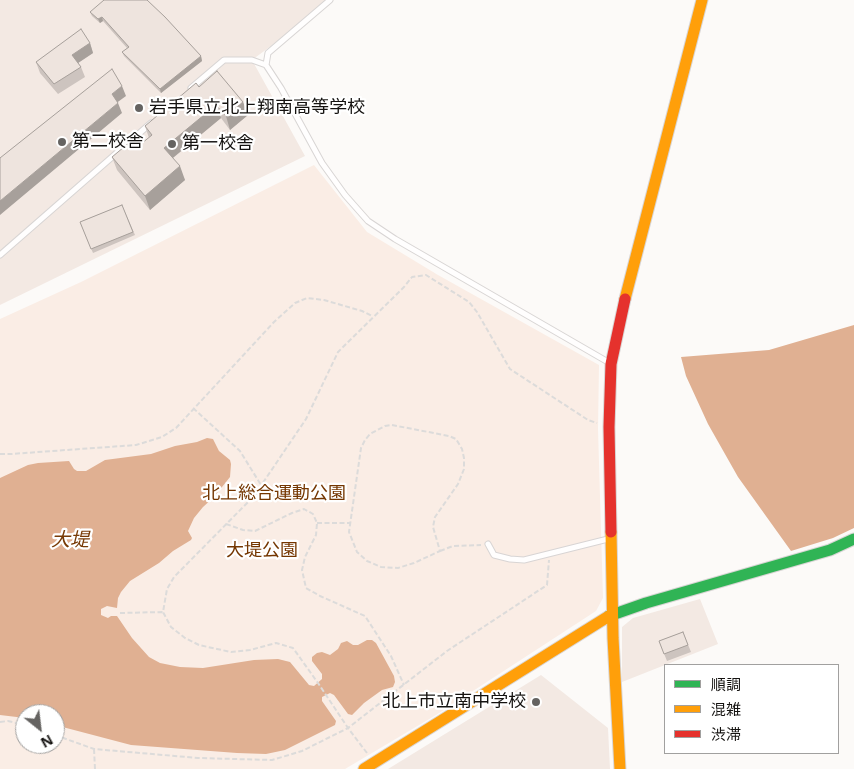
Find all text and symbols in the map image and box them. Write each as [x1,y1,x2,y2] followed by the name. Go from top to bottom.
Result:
[149,97,365,119] place label: 岩手県立北上翔南高等学校
[133,102,145,114] marker: 岩手県立北上翔南高等学校
[72,131,144,153] place label: 第二校舎
[182,133,254,155] place label: 第一校舎
[56,136,68,148] marker: 第二校舎
[166,138,178,150] marker: 第一校舎
[202,483,346,505] park label: 北上総合運動公園
[51,530,89,552] water label: 大堤
[226,540,298,562] park label: 大堤公園
[664,664,839,754] legend
[711,674,741,694] text: 順調
[382,691,526,713] place label: 北上市立南中学校
[530,696,542,708] marker: 北上市立南中学校
[711,699,741,719] text: 混雑
[15,704,65,754] north arrow
[711,724,741,744] text: 渋滞
[37,731,57,753] text: N

